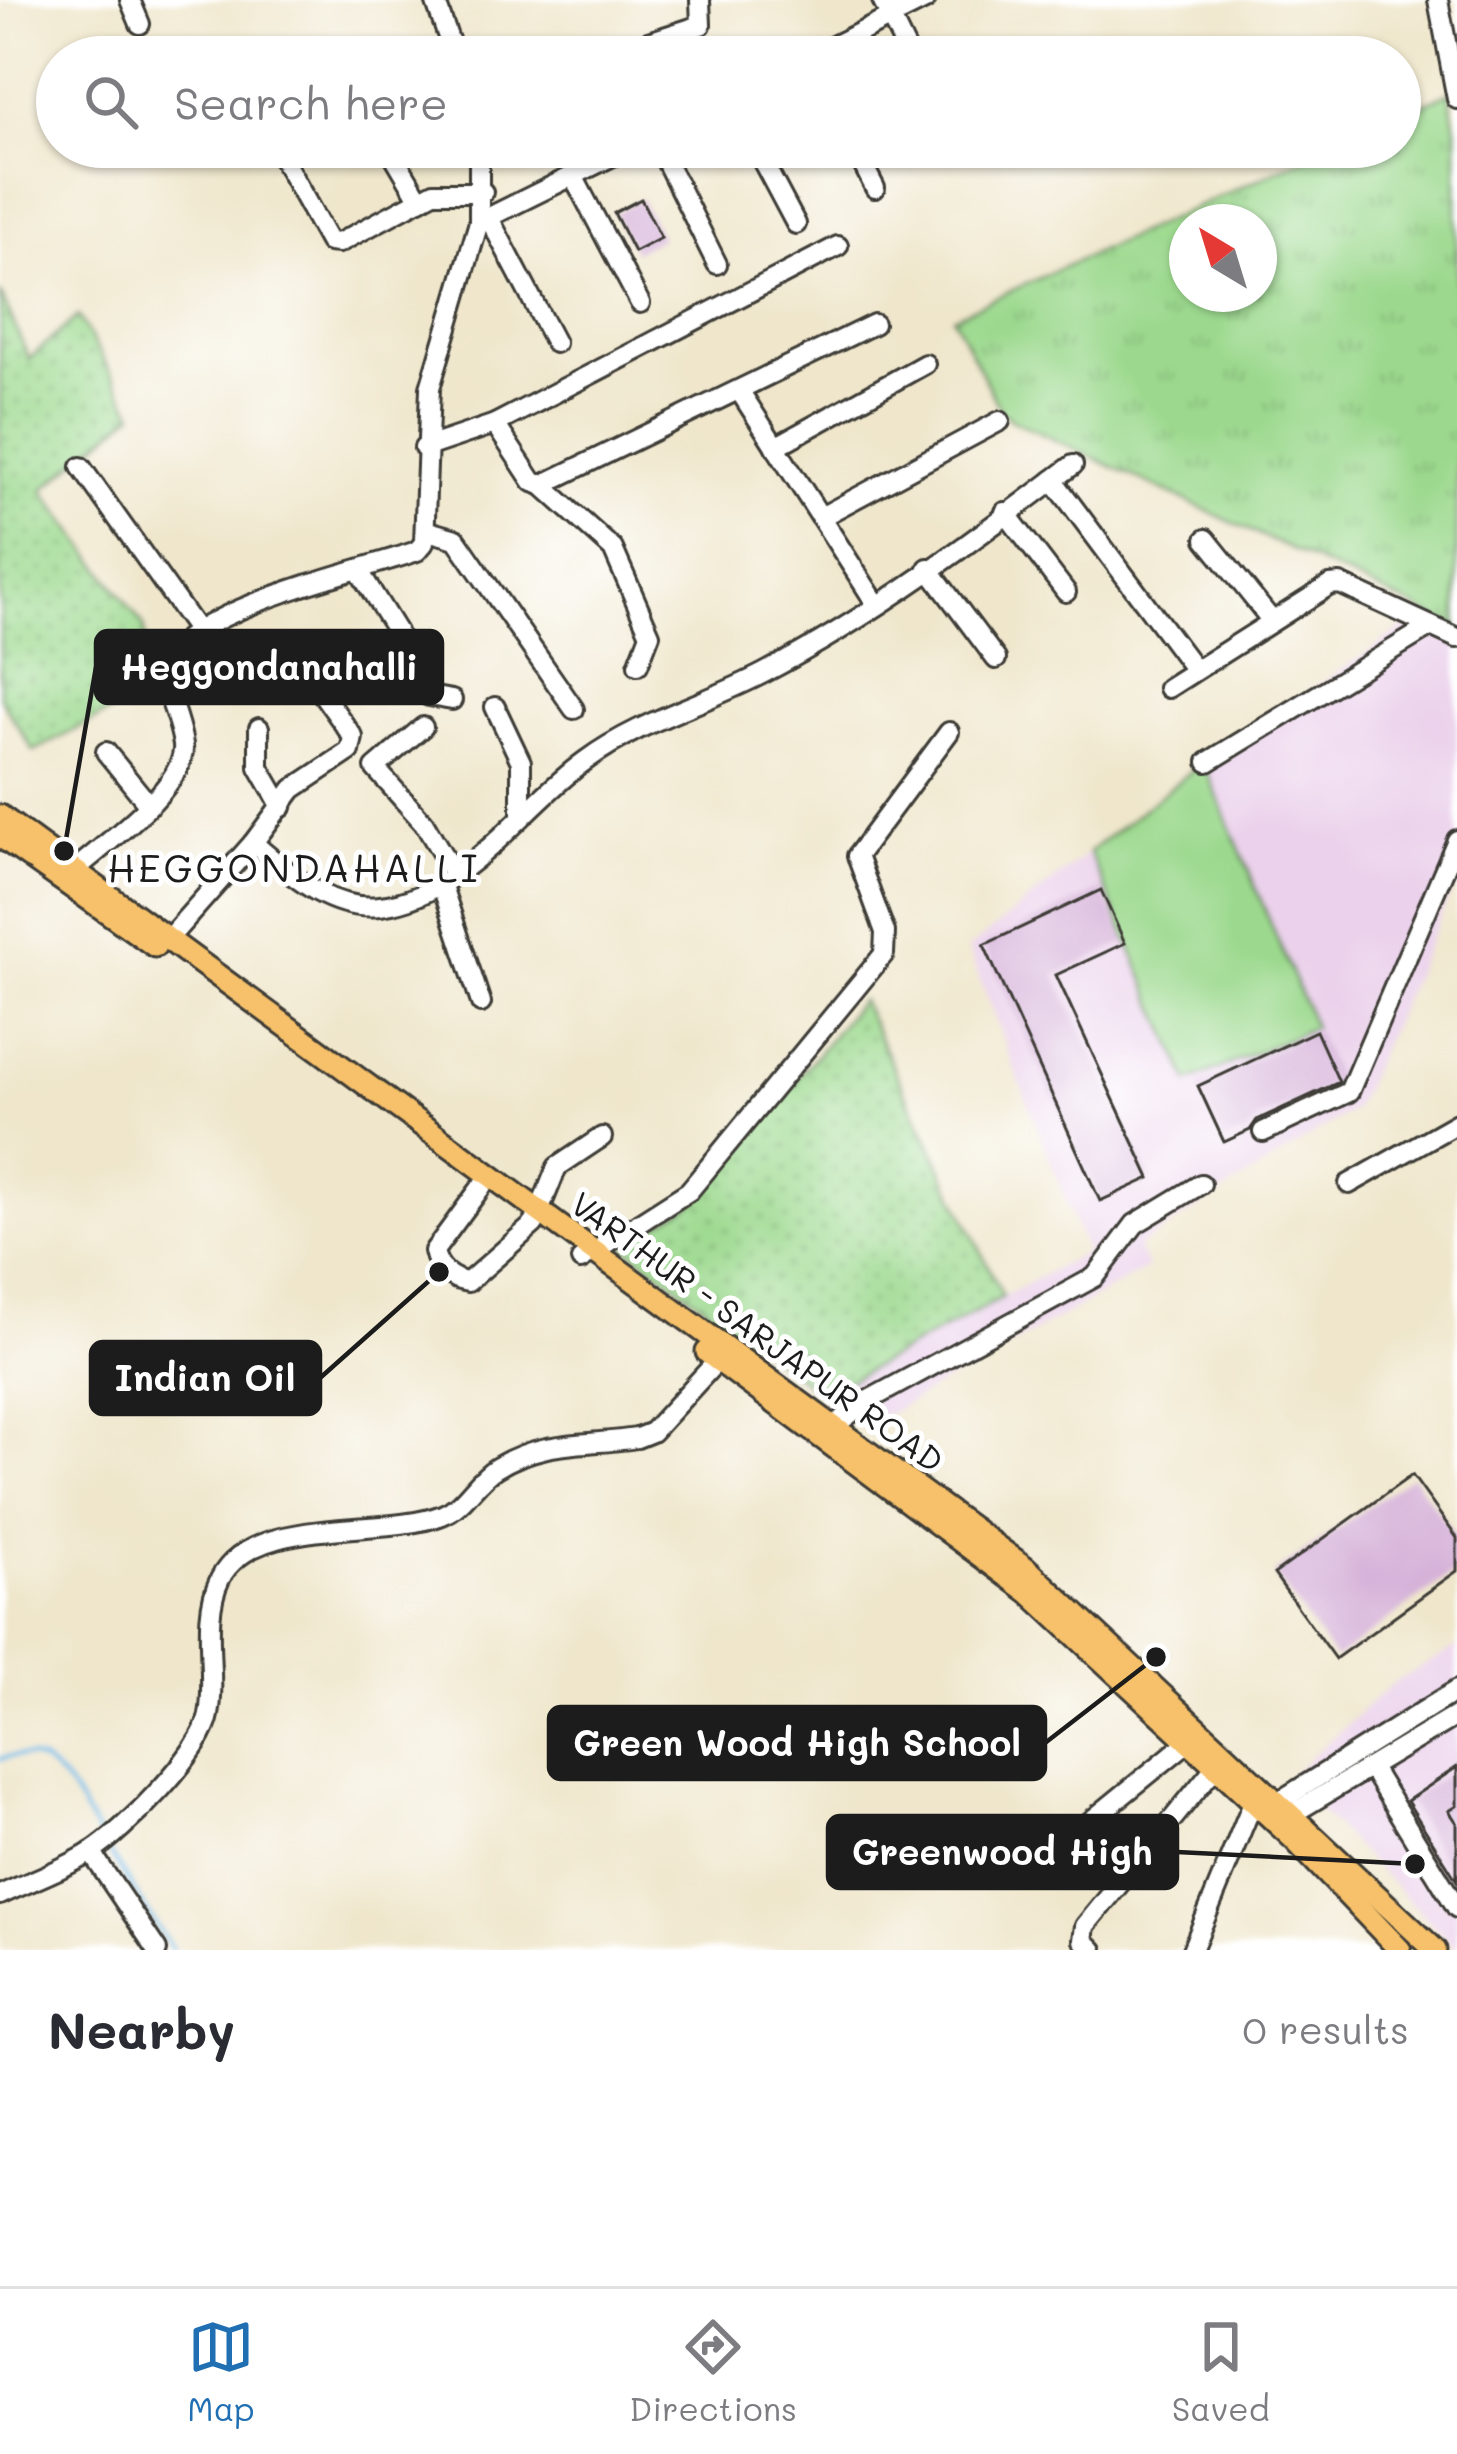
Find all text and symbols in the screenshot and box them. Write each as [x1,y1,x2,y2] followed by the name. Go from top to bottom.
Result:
[36,36,1421,168] search box
[78,69,144,135] icon: search
[174,73,448,131] text: Search here
[1169,204,1277,312] north arrow
[96,631,442,703] callout: Heggondanahalli
[120,642,418,689] text: Heggondanahalli
[107,841,481,892] district label: HEGGONDAHALLI
[563,1181,953,1481] street label: VARTHUR - SARJAPUR ROAD
[91,1342,320,1414] callout: Indian Oil
[115,1353,295,1400] text: Indian Oil
[549,1707,1045,1779] callout: Green Wood High School
[573,1718,1021,1765] text: Green Wood High School
[828,1816,1177,1888] callout: Greenwood High
[852,1827,1152,1874] text: Greenwood High
[48,1995,235,2062] text: Nearby
[1243,2003,1409,2054] text: 0 results
[187,2314,255,2429] tab: Map
[629,2314,797,2429] tab: Directions
[1172,2314,1270,2429] tab: Saved

